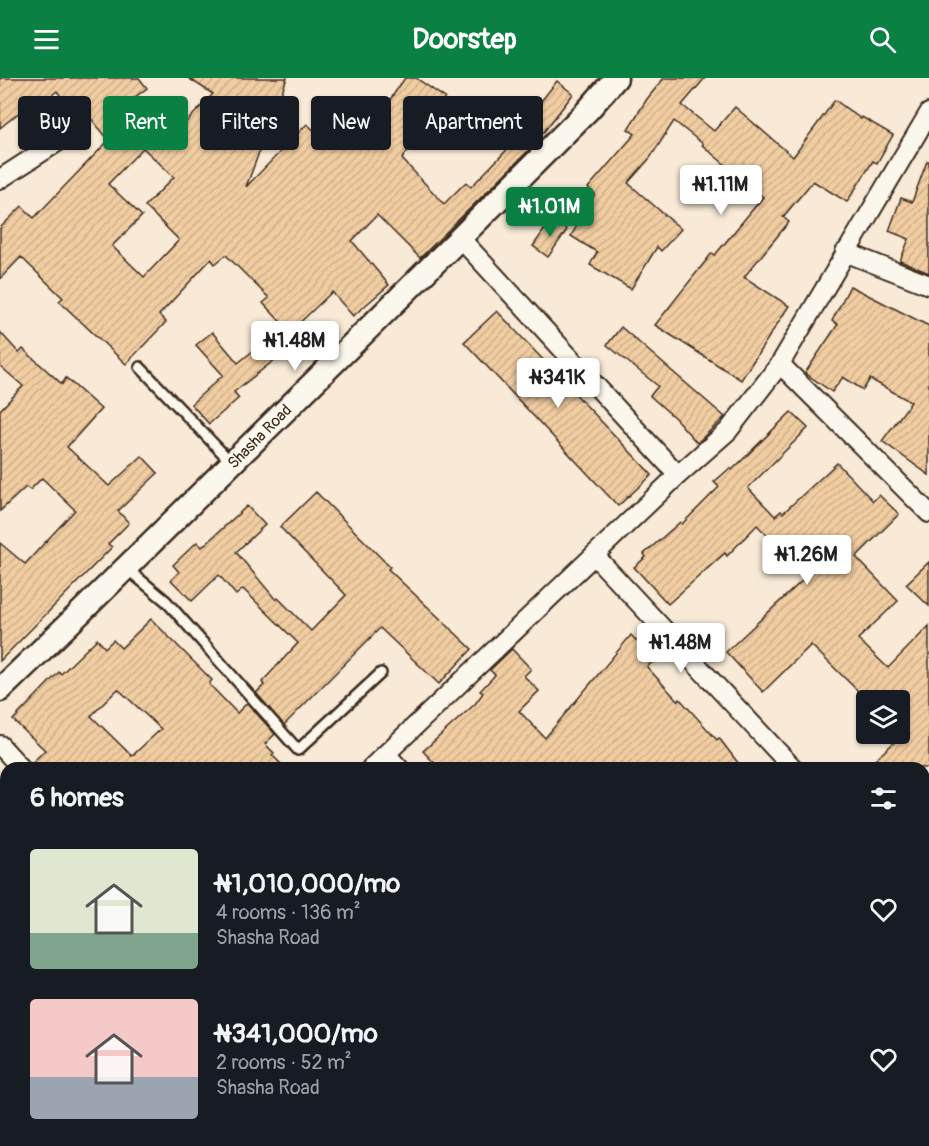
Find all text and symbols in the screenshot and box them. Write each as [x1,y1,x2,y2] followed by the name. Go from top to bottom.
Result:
[30,23,63,56] icon: menu
[412,23,517,56] text: Doorstep
[866,23,899,56] icon: search
[18,96,91,150] chip: Buy
[103,96,188,150] chip: Rent
[200,96,299,150] chip: Filters
[311,96,391,150] chip: New
[403,96,543,150] chip: Apartment
[672,165,770,216] pin: ₦1.11M
[694,172,748,197] text: ₦1.11M
[501,187,599,238] pin: ₦1.01M
[520,194,580,219] text: ₦1.01M
[246,321,344,372] pin: ₦1.48M
[265,328,325,353] text: ₦1.48M
[516,358,600,409] pin: ₦341K
[531,365,585,390] text: ₦341K
[223,400,296,473] street label: Shasha Road
[758,535,856,586] pin: ₦1.26M
[776,542,838,567] text: ₦1.26M
[632,623,730,674] pin: ₦1.48M
[651,630,711,655] text: ₦1.48M
[856,690,910,744] map controls
[856,690,910,744] button: layers
[30,782,124,814] text: 6 homes
[867,782,900,815] icon: filters
[216,868,400,900] text: ₦1,010,000/mo
[78,873,150,945] icon: home
[867,893,900,926] icon: heart
[216,900,361,925] text: 4 rooms · 136 m²
[216,925,320,950] text: Shasha Road
[216,1018,378,1050] text: ₦341,000/mo
[78,1023,150,1095] icon: home
[867,1043,900,1076] icon: heart
[216,1050,352,1075] text: 2 rooms · 52 m²
[216,1075,320,1100] text: Shasha Road

